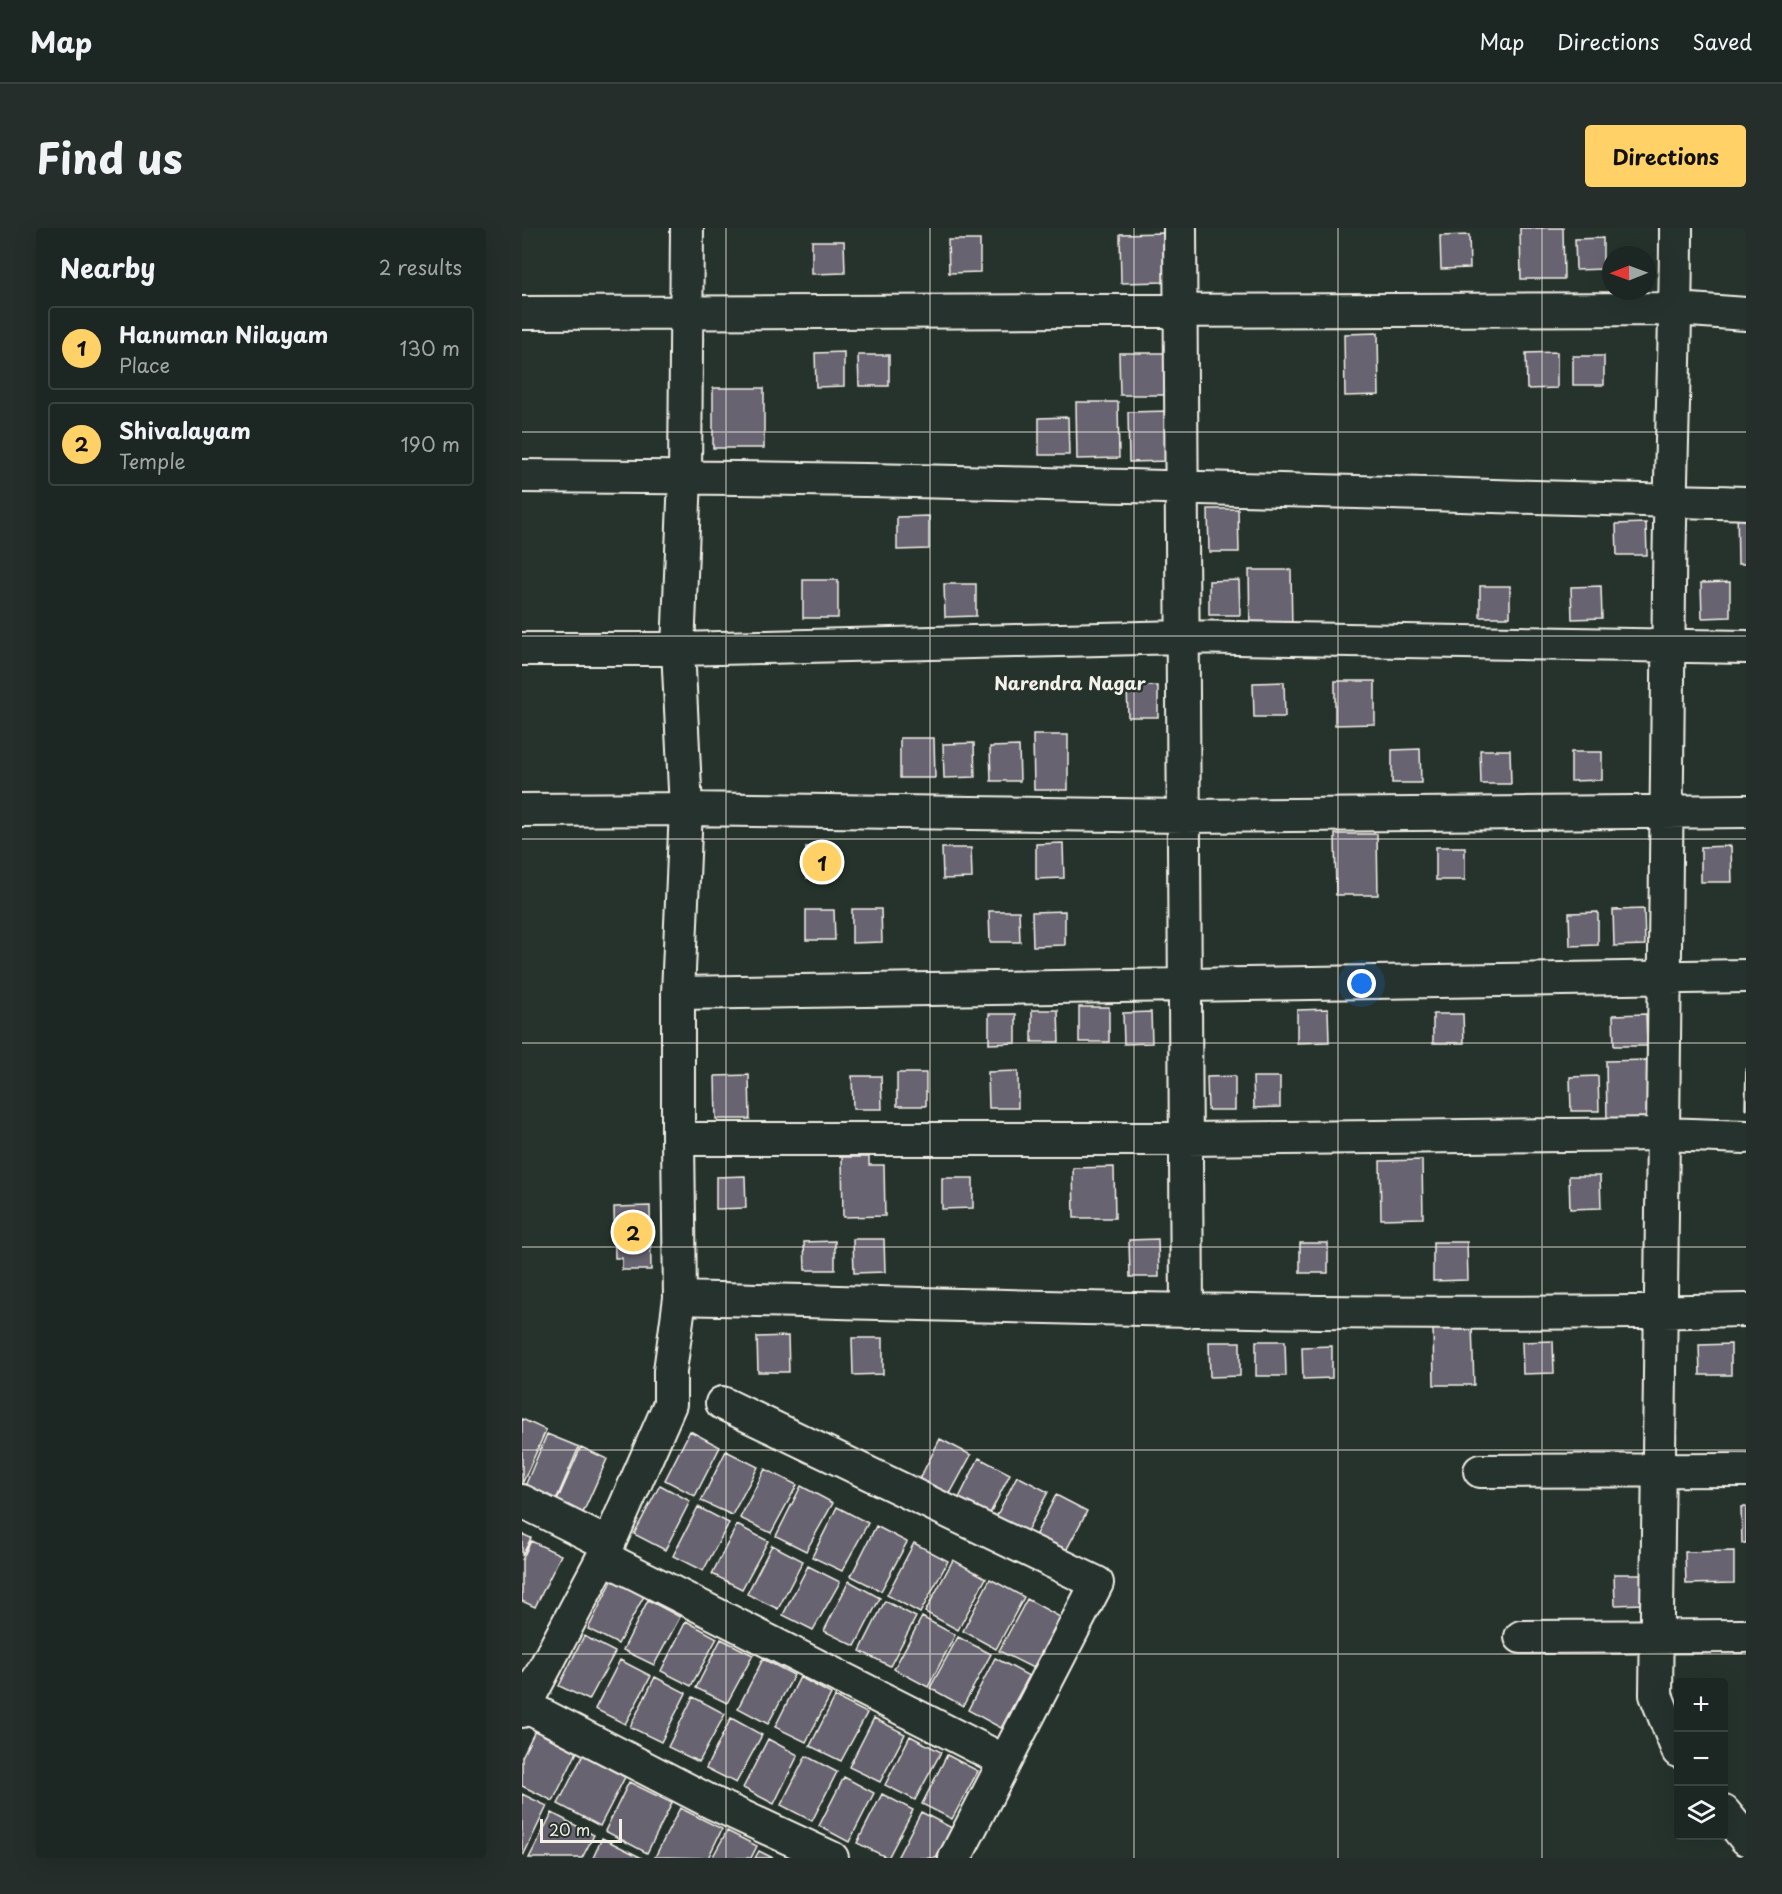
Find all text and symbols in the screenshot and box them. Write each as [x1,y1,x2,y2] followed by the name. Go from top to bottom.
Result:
[30,20,92,63] text: Map
[1479,25,1524,57] text: Map
[1557,25,1659,57] text: Directions
[1692,25,1752,57] text: Saved
[36,125,183,188] text: Find us
[1585,125,1746,187] button: Directions
[1602,246,1656,300] north arrow
[60,248,155,287] text: Nearby
[379,252,462,282] text: 2 results
[119,317,328,350] text: Hanuman Nilayam
[77,333,86,363] text: 1
[400,333,460,363] text: 130 m
[119,350,170,380] text: Place
[119,413,251,446] text: Shivalayam
[74,429,89,459] text: 2
[401,429,460,459] text: 190 m
[119,446,186,476] text: Temple
[994,669,1147,696] district label: Narendra Nagar
[802,840,842,884] pin: 1
[1347,969,1376,998] your location
[614,1210,652,1254] pin: 2
[1674,1678,1728,1840] map controls
[1674,1678,1728,1732] button: +
[1674,1732,1728,1786] button: −
[1674,1786,1728,1840] button: layers
[540,1816,622,1844] scale bar
[549,1817,590,1841] text: 20 m

